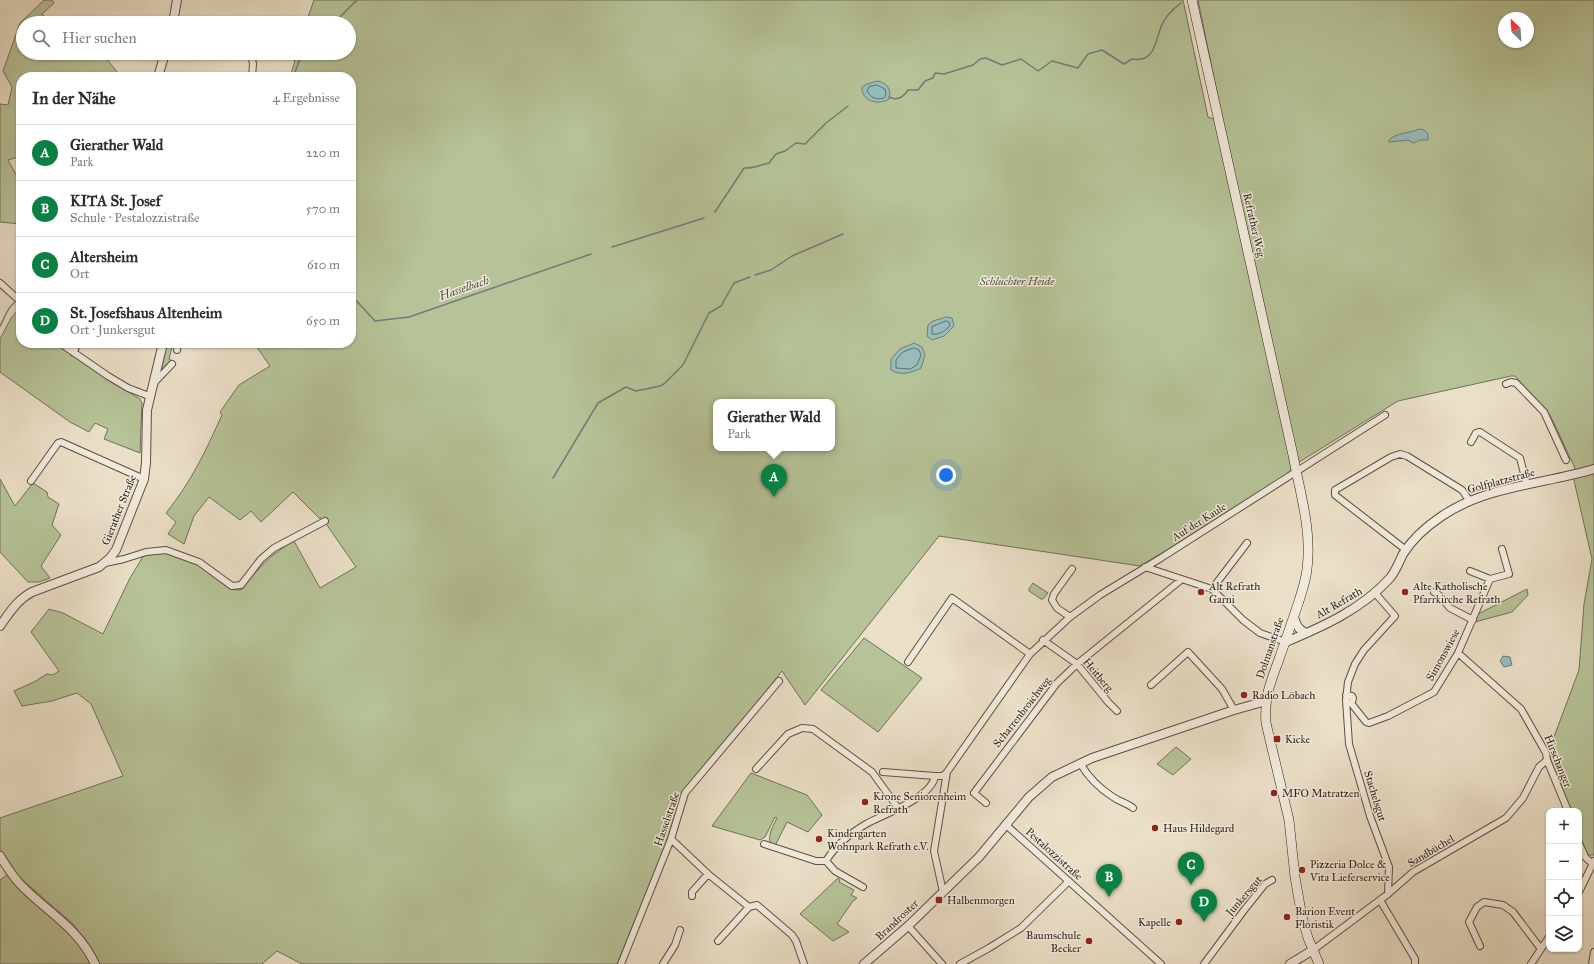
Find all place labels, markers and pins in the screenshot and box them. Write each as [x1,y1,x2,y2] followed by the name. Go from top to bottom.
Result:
[761,464,787,497] pin: A
[1208,580,1260,606] place label: Alt Refrath Garni
[1412,580,1500,606] place label: Alte Katholische Pfarrkirche Refrath
[1196,587,1206,597] marker: Alt Refrath Garni
[1400,587,1410,597] marker: Alte Katholische Pfarrkirche Refrath
[1252,689,1315,702] place label: Radio Löbach
[1239,690,1249,700] marker: Radio Löbach
[1285,733,1310,746] place label: Kicke
[1272,734,1282,744] marker: Kicke
[1282,787,1359,800] place label: MFO Matratzen
[1269,788,1279,798] marker: MFO Matratzen
[873,790,967,816] place label: Krone Seniorenheim Refrath
[860,797,870,807] marker: Krone Seniorenheim Refrath
[1163,822,1235,835] place label: Haus Hildegard
[1150,823,1160,833] marker: Haus Hildegard
[827,827,929,853] place label: Kindergarten Wohnpark Refrath e.V.
[814,834,824,844] marker: Kindergarten Wohnpark Refrath e.V.
[1178,852,1204,885] pin: C
[1309,858,1390,884] place label: Pizzeria Dolce & Vita Lieferservice
[1096,864,1122,897] pin: B
[1297,865,1307,875] marker: Pizzeria Dolce & Vita Lieferservice
[1191,889,1217,922] pin: D
[947,894,1015,907] place label: Halbenmorgen
[934,895,944,905] marker: Halbenmorgen
[1295,905,1355,931] place label: Barion Event Floristik
[1282,912,1292,922] marker: Barion Event Floristik
[1138,916,1171,929] place label: Kapelle
[1174,917,1184,927] marker: Kapelle
[1026,929,1082,955] place label: Baumschule Becker
[1084,936,1094,946] marker: Baumschule Becker

